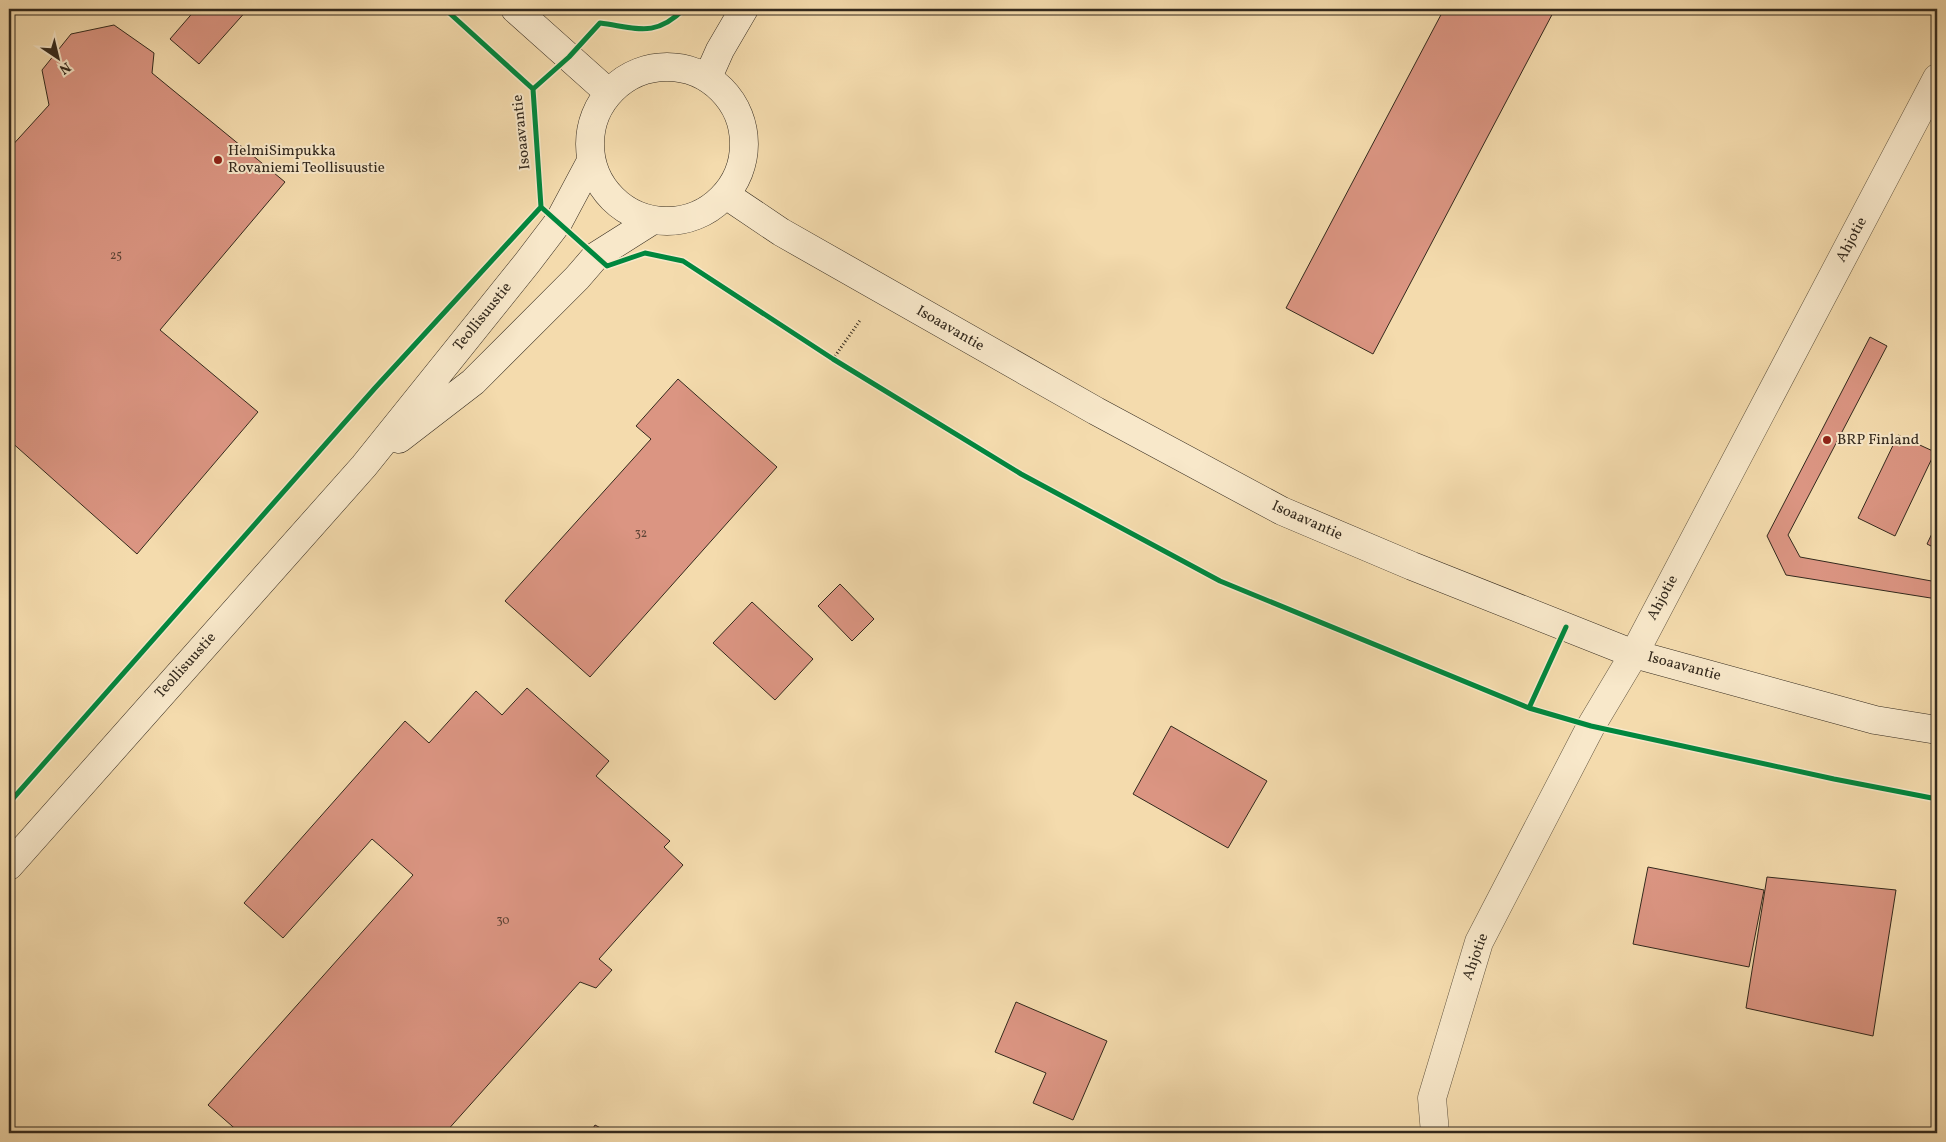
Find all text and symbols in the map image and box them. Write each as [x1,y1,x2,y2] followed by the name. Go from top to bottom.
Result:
[32,32,82,82] north arrow
[55,57,74,78] text: N
[508,93,536,171] street label: Isoaavantie
[228,141,385,179] place label: HelmiSimpukka Rovaniemi Teollisuustie
[212,154,224,166] marker: HelmiSimpukka Rovaniemi Teollisuustie
[1831,214,1873,266] street label: Ahjotie
[110,248,122,264] house number: 25
[449,278,517,356] street label: Teollisuustie
[912,301,988,357] street label: Isoaavantie
[1837,430,1919,451] place label: BRP Finland
[1821,434,1833,446] marker: BRP Finland
[1268,496,1346,546] street label: Isoaavantie
[635,526,647,542] house number: 32
[1642,572,1684,624] street label: Ahjotie
[150,628,222,704] street label: Teollisuustie
[1645,647,1723,687] street label: Isoaavantie
[496,913,510,929] house number: 30
[1458,931,1494,983] street label: Ahjotie

